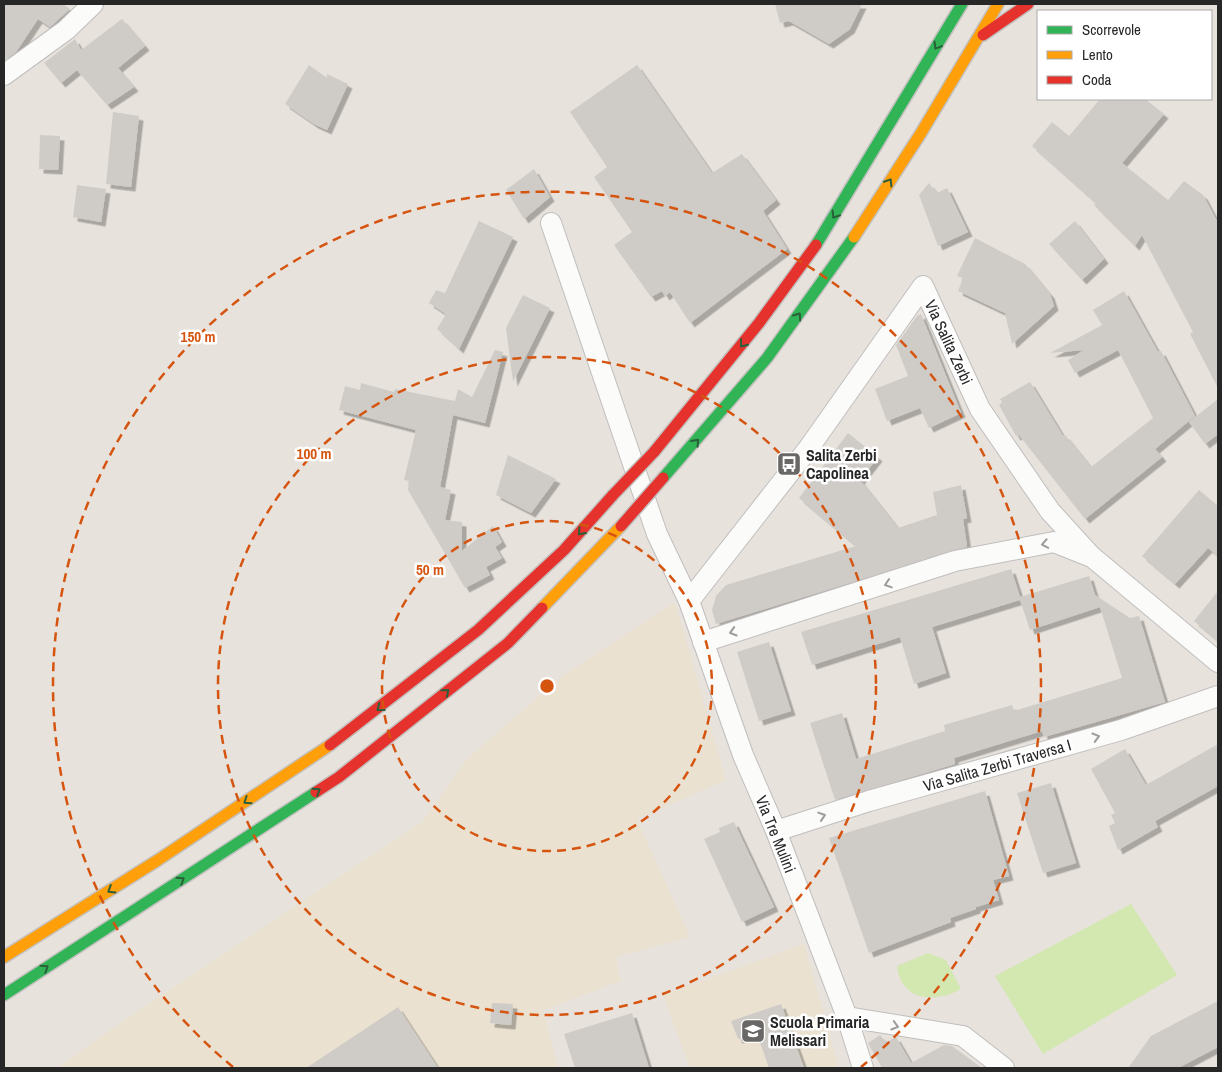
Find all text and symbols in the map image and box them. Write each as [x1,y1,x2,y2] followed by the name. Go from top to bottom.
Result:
[1037,10,1212,100] legend
[1082,19,1141,40] text: Scorrevole
[934,40,944,49] one-way arrow
[1082,44,1113,65] text: Lento
[1082,69,1112,90] text: Coda
[883,178,893,187] one-way arrow
[831,209,841,218] one-way arrow
[920,296,978,388] street label: Via Salita Zerbi
[792,312,801,322] one-way arrow
[181,326,215,347] text: 150 m
[740,338,748,347] one-way arrow
[690,439,699,448] one-way arrow
[297,443,331,464] text: 100 m
[806,444,877,484] place label: Salita Zerbi Capolinea
[776,451,802,477] bus stop icon: Salita Zerbi Capolinea
[578,526,587,535] one-way arrow
[1041,538,1049,549] one-way arrow
[416,559,444,580] text: 50 m
[884,578,893,588] one-way arrow
[729,626,737,636] one-way arrow
[538,677,556,695] centre of rings
[440,690,449,698] one-way arrow
[377,702,386,710] one-way arrow
[1092,732,1100,743] one-way arrow
[920,733,1074,797] street label: Via Salita Zerbi Traversa I
[312,788,321,798] one-way arrow
[751,792,801,876] street label: Via Tre Mulini
[243,795,252,804] one-way arrow
[817,811,826,821] one-way arrow
[175,877,185,886] one-way arrow
[107,883,116,893] one-way arrow
[39,965,48,975] one-way arrow
[770,1011,870,1051] place label: Scuola Primaria Melissari
[740,1018,766,1044] school or university icon: Scuola Primaria Melissari
[891,1020,899,1030] one-way arrow

